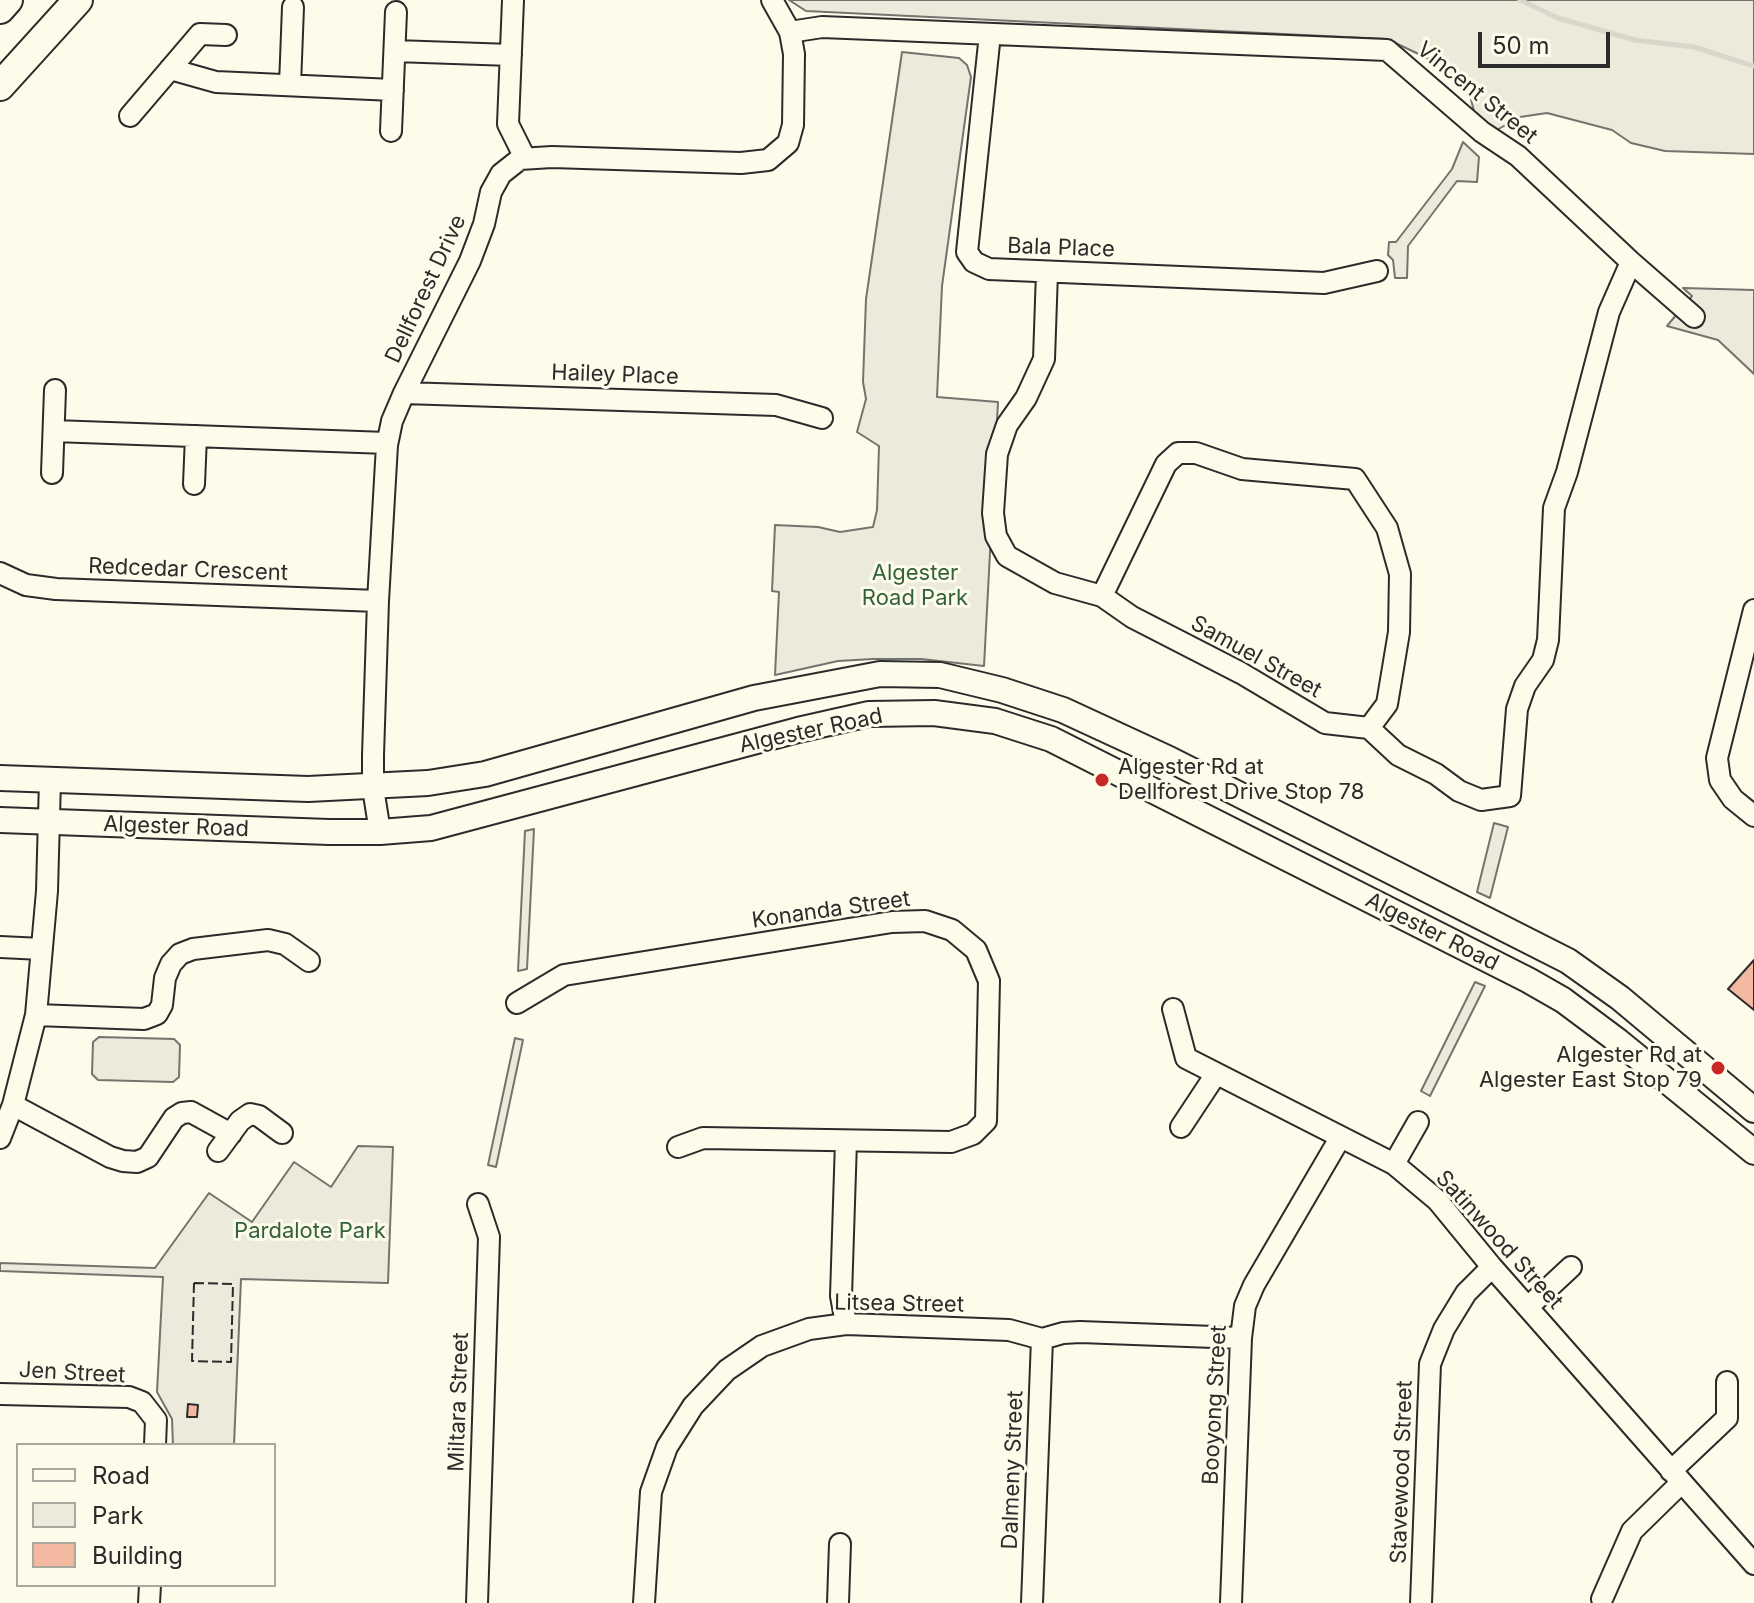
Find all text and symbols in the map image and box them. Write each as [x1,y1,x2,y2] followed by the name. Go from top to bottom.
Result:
[1482,16,1614,66] scale bar
[1492,31,1550,60] text: 50 m
[1411,36,1543,150] street label: Vincent Street
[380,211,472,367] street label: Dellforest Drive
[1007,233,1115,263] street label: Bala Place
[551,360,679,390] street label: Hailey Place
[88,553,288,587] street label: Redcedar Crescent
[862,560,968,612] park label: Algester Road Park
[1186,610,1326,704] street label: Samuel Street
[737,703,885,759] street label: Algester Road
[1118,754,1364,806] place label: Algester Rd at Dellforest Drive Stop 78
[1093,771,1111,789] marker: Algester Rd at Dellforest Drive Stop 78
[103,811,249,843] street label: Algester Road
[750,886,912,934] street label: Konanda Street
[1361,887,1503,977] street label: Algester Road
[1479,1042,1702,1094] place label: Algester Rd at Algester East Stop 79
[1709,1059,1727,1077] marker: Algester Rd at Algester East Stop 79
[1430,1165,1568,1315] street label: Satinwood Street
[234,1218,386,1244] park label: Pardalote Park
[834,1290,964,1318] street label: Litsea Street
[1198,1324,1232,1486] street label: Booyong Street
[443,1332,475,1472] street label: Miltara Street
[18,1357,126,1389] street label: Jen Street
[1386,1380,1418,1564] street label: Stavewood Street
[997,1390,1029,1550] street label: Dalmeny Street
[16,1443,276,1587] legend
[92,1461,150,1490] text: Road
[92,1501,143,1530] text: Park
[92,1541,183,1570] text: Building

